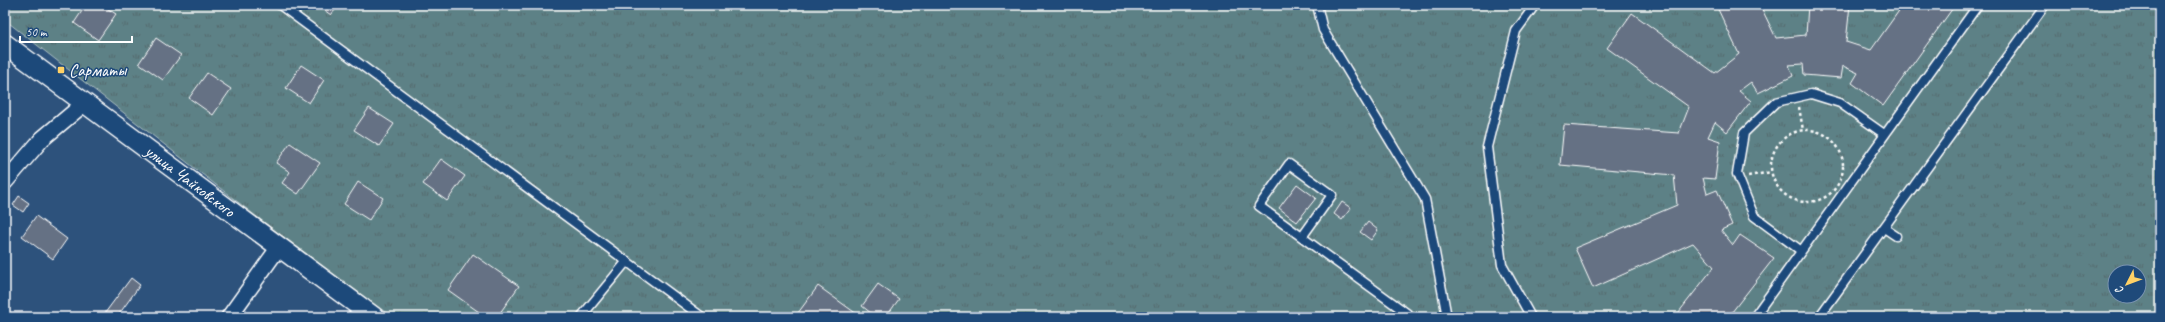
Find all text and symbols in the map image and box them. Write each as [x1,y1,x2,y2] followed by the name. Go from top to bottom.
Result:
[20,18,132,44] scale bar
[26,24,48,40] text: 50 m
[69,60,128,81] place label: Сарматы
[56,65,66,75] marker: Сарматы
[140,140,240,222] street label: улица Чайковского
[2107,264,2147,304] north arrow
[2111,283,2127,297] text: С

